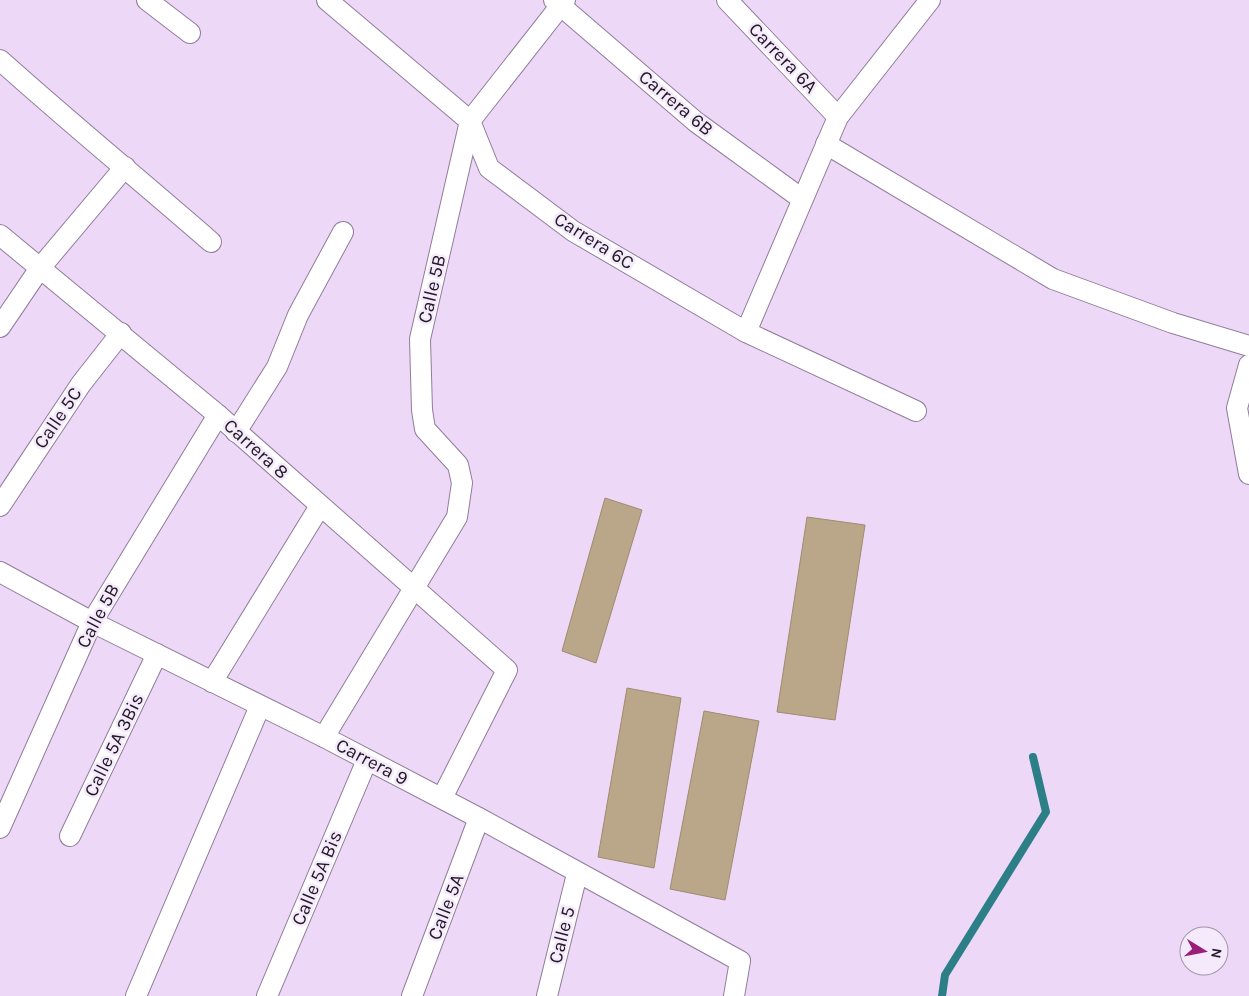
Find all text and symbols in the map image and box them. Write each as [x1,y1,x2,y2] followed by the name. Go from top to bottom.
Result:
[744,18,822,98] street label: Carrera 6A
[634,66,718,140] street label: Carrera 6B
[550,208,638,274] street label: Carrera 6C
[413,253,451,325] street label: Calle 5B
[29,383,87,453] street label: Calle 5C
[219,414,293,484] street label: Carrera 8
[72,580,124,652] street label: Calle 5B
[80,690,148,800] street label: Calle 5A 3Bis
[332,734,412,790] street label: Carrera 9
[287,827,347,929] street label: Calle 5A Bis
[423,871,469,943] street label: Calle 5A
[544,904,580,966] street label: Calle 5
[1179,926,1229,976] north arrow
[1207,947,1226,960] text: N

